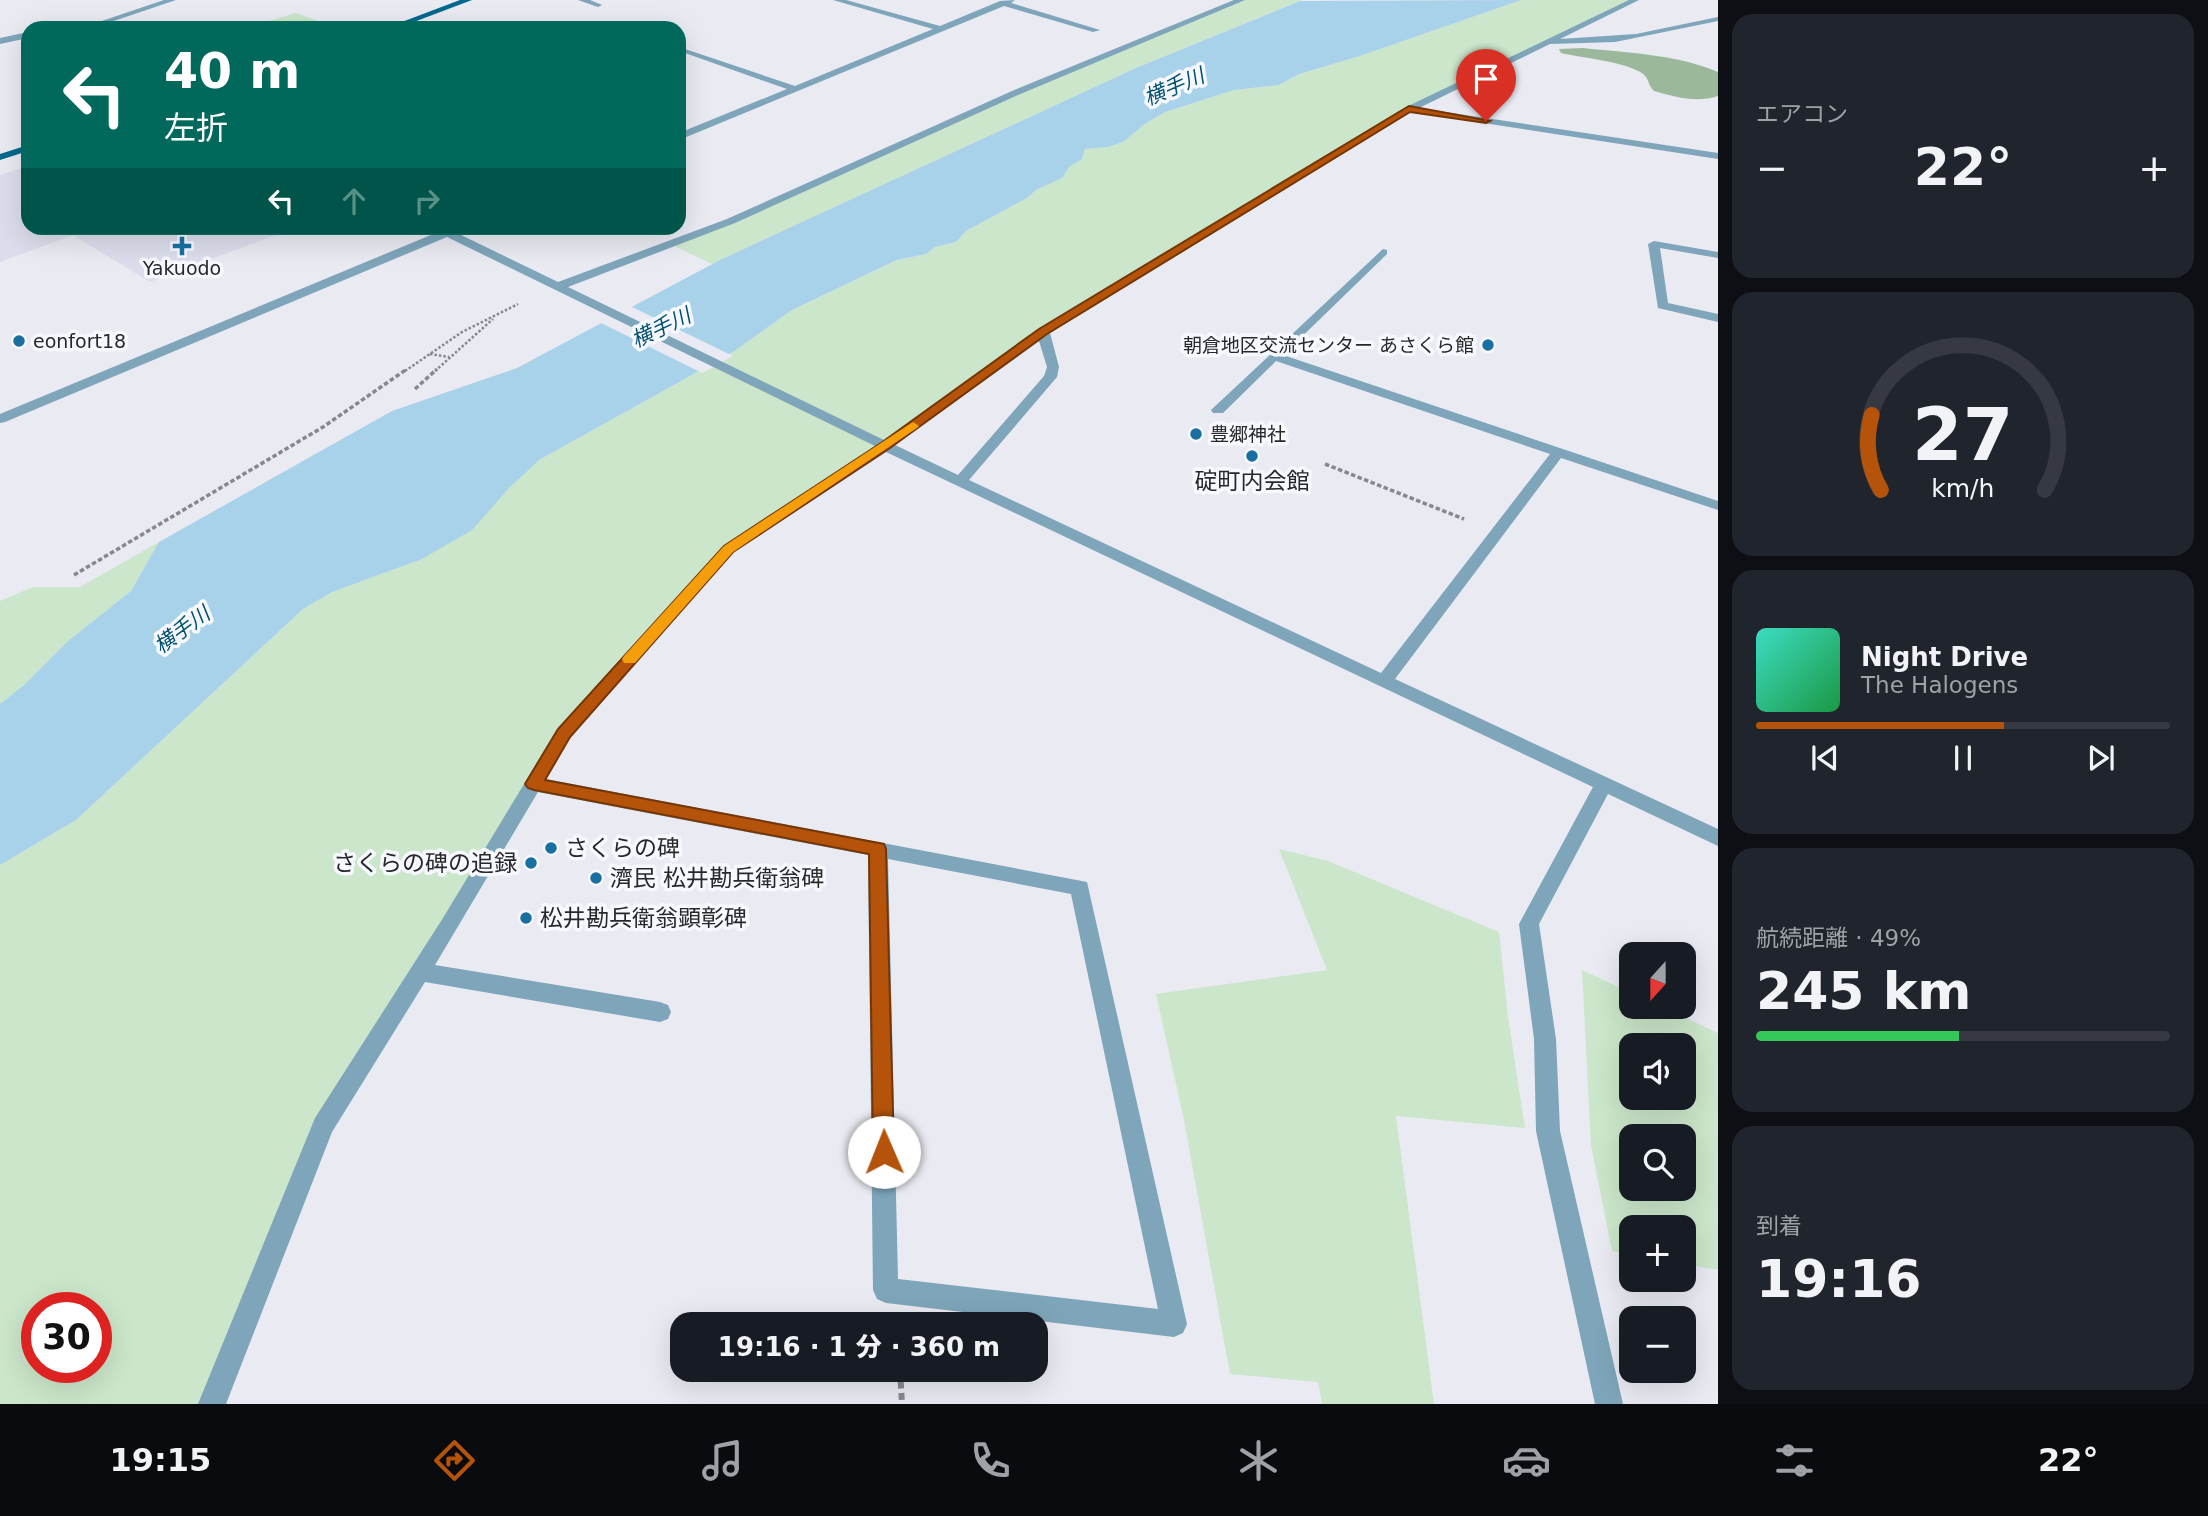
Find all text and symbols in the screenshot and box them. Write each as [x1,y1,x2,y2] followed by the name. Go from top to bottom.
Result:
[164,43,300,100] text: 40 m
[49,49,140,140] icon: left
[1456,49,1516,121] pin
[1467,60,1505,98] icon: arrive
[1140,63,1210,110] water label: 横手川
[1756,101,1848,127] text: エアコン
[164,109,228,147] text: 左折
[1914,137,2012,197] text: 22°
[1756,146,1788,190] text: −
[2138,146,2170,190] text: +
[262,182,300,220] icon: left
[335,182,373,220] icon: ahead
[408,182,446,220] icon: right
[174,238,190,254] marker: Yakuodo
[142,257,221,279] place label: Yakuodo
[627,303,696,353] water label: 横手川
[33,330,126,352] place label: eonfort18
[11,333,27,349] marker: eonfort18
[1183,334,1474,356] place label: 朝倉地区交流センター あさくら館
[1480,337,1496,353] marker: 朝倉地区交流センター あさくら館
[1912,392,2014,477] text: 27
[1210,423,1286,445] place label: 豊郷神社
[1188,426,1204,442] marker: 豊郷神社
[1244,448,1260,464] marker: 碇町内会館
[1195,468,1310,494] place label: 碇町内会館
[1931,474,1995,503] text: km/h
[149,601,216,658] water label: 横手川
[1861,642,2028,672] text: Night Drive
[1861,672,2018,698] text: The Halogens
[1806,739,1844,777] icon: previous
[1944,739,1982,777] icon: pause
[2082,739,2120,777] icon: next
[565,835,680,861] place label: さくらの碑
[543,840,559,856] marker: さくらの碑
[333,850,517,876] place label: さくらの碑の追録
[523,855,539,871] marker: さくらの碑の追録
[610,865,824,891] place label: 濟民 松井勘兵衛翁碑
[588,870,604,886] marker: 濟民 松井勘兵衛翁碑
[540,905,747,931] place label: 松井勘兵衛翁顕彰碑
[518,910,534,926] marker: 松井勘兵衛翁顕彰碑
[1756,925,1921,951] text: 航続距離 · 49%
[1619,942,1696,1018] north arrow
[1619,942,1696,1383] map controls
[1756,961,1971,1021] text: 245 km
[1619,1033,1696,1110] button: sound
[847,1115,921,1189] position arrow
[1619,1124,1696,1201] button: search
[1756,1213,1802,1239] text: 到着
[1619,1215,1696,1292] button: +
[1756,1249,1922,1309] text: 19:16
[21,1292,112,1383] speed limit sign: 30
[1619,1306,1696,1383] button: −
[718,1332,1000,1362] text: 19:16 · 1 分 · 360 m
[430,1436,479,1485] icon: directions
[698,1436,747,1485] icon: music
[966,1436,1015,1485] icon: phone
[1234,1436,1283,1485] icon: climate
[1502,1436,1551,1485] icon: car
[1770,1436,1819,1485] icon: filters
[109,1441,211,1479] text: 19:15
[2038,1441,2098,1479] text: 22°

